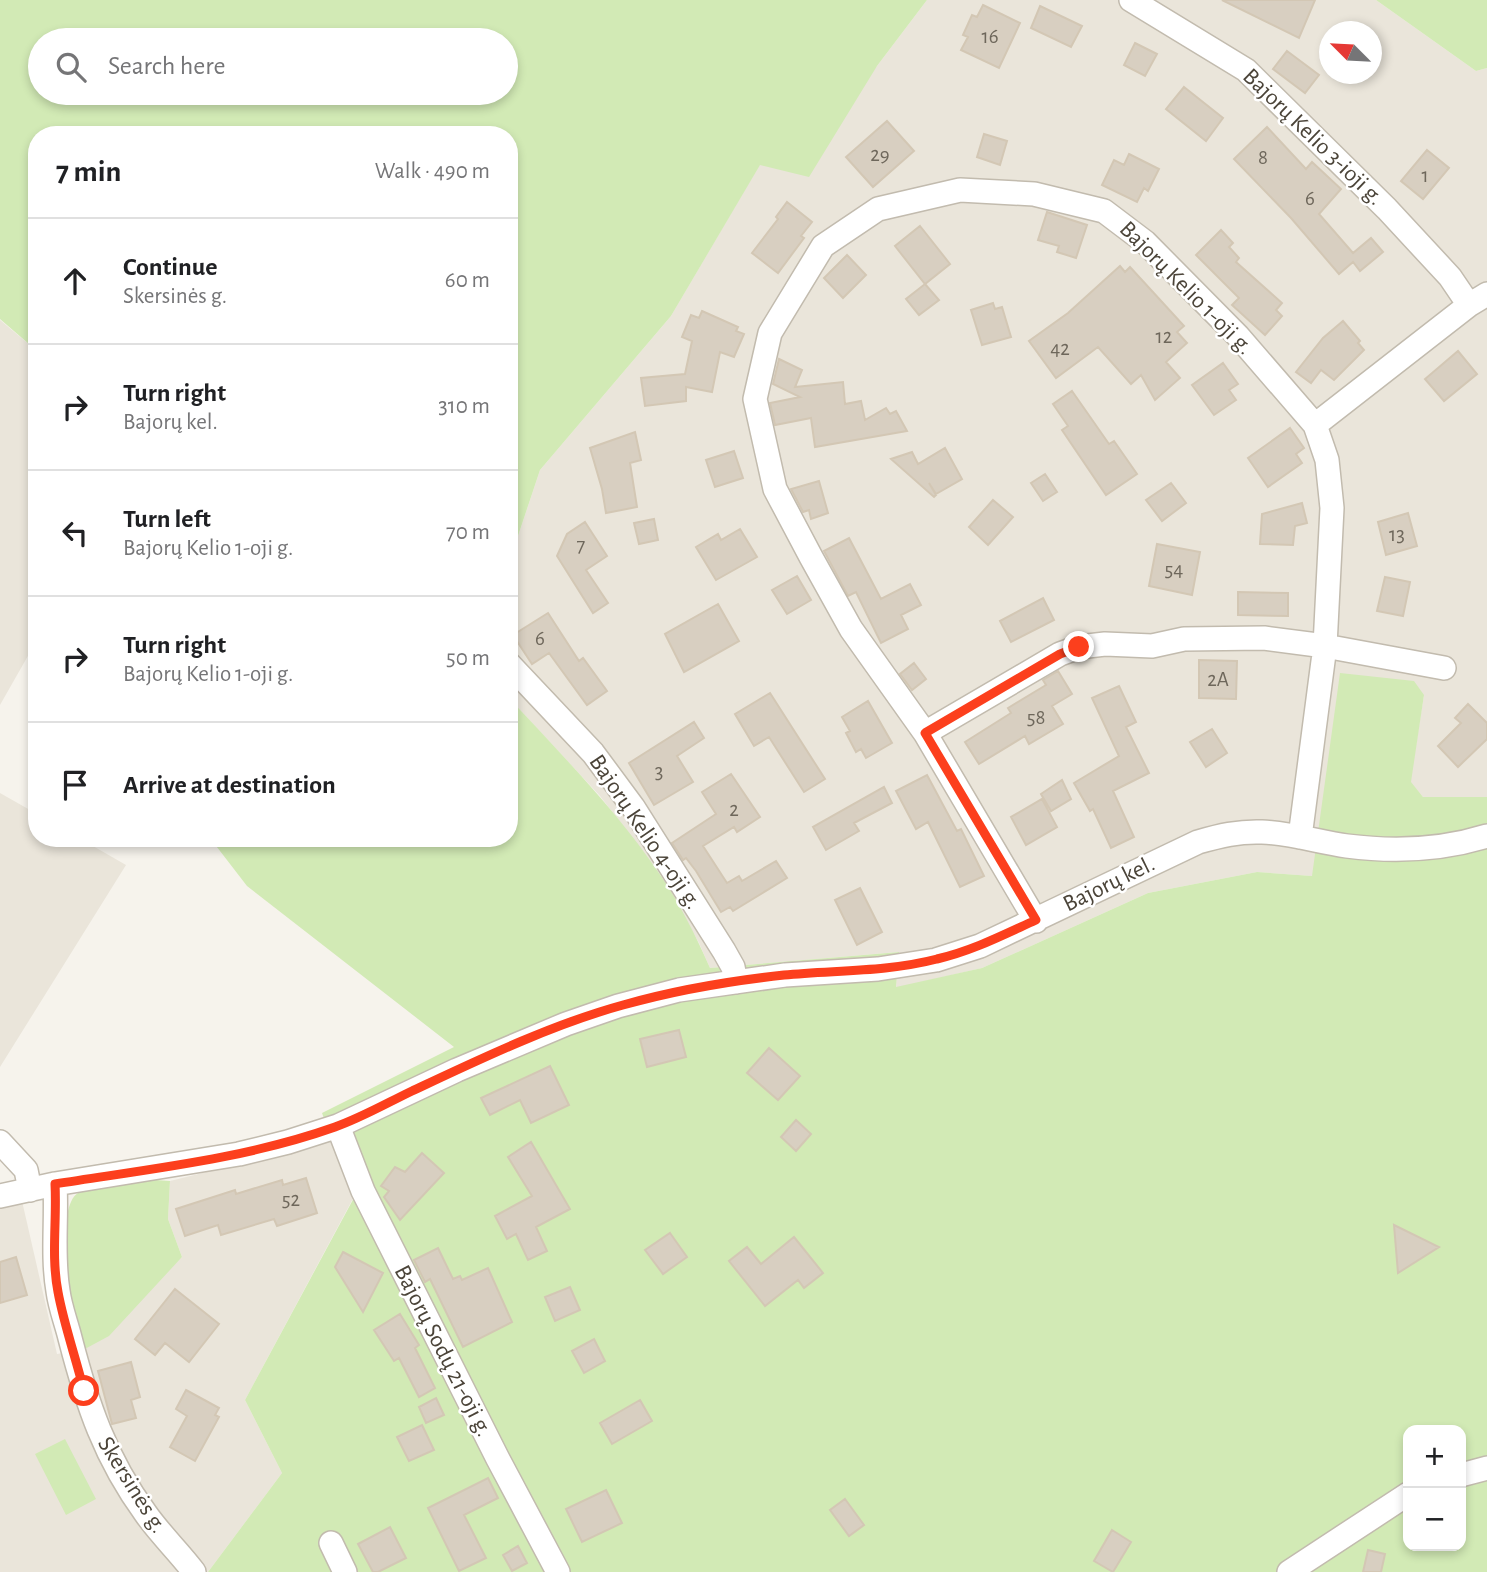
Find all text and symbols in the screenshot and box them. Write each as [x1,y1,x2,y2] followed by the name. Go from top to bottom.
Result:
[1319,21,1382,84] north arrow
[981,26,999,47] house number: 16
[28,28,518,105] search box
[52,48,90,86] icon: search
[108,53,226,79] text: Search here
[1238,64,1388,210] street label: Bajorų Kelio 3-ioji g.
[870,144,890,165] house number: 29
[1258,147,1268,168] house number: 8
[56,157,121,187] text: 7 min
[375,160,490,183] text: Walk · 490 m
[1421,165,1429,186] house number: 1
[1305,188,1315,209] house number: 6
[1115,217,1257,359] street label: Bajorų Kelio 1-oji g.
[123,254,218,280] text: Continue
[56,262,94,300] icon: ahead
[445,269,490,292] text: 60 m
[123,285,227,308] text: Skersinės g.
[1156,326,1172,347] house number: 12
[1050,338,1070,359] house number: 42
[123,380,226,406] text: Turn right
[56,388,94,426] icon: right
[438,395,490,418] text: 310 m
[123,411,218,434] text: Bajorų kel.
[123,506,211,532] text: Turn left
[56,514,94,552] icon: left
[446,521,490,544] text: 70 m
[1389,524,1405,545] house number: 13
[577,535,586,556] house number: 7
[123,537,293,560] text: Bajorų Kelio 1-oji g.
[1165,559,1183,580] house number: 54
[535,628,545,649] house number: 6
[1063,631,1094,662] route end
[123,632,226,658] text: Turn right
[56,640,94,678] icon: right
[446,647,490,670] text: 50 m
[123,663,293,686] text: Bajorų Kelio 1-oji g.
[1207,669,1229,690] house number: 2A
[1027,707,1045,728] house number: 58
[584,750,706,914] street label: Bajorų Kelio 4-oji g.
[655,761,663,782] house number: 3
[56,766,94,804] icon: arrive
[123,772,336,798] text: Arrive at destination
[729,799,739,820] house number: 2
[1059,852,1159,916] street label: Bajorų kel.
[282,1189,300,1210] house number: 52
[389,1261,497,1441] street label: Bajorų Sodų 21-oji g.
[68,1375,99,1406] route start
[1403,1425,1466,1551] map controls
[1403,1425,1466,1488] button: +
[93,1433,171,1537] street label: Skersinės g.
[1403,1488,1466,1551] button: −

